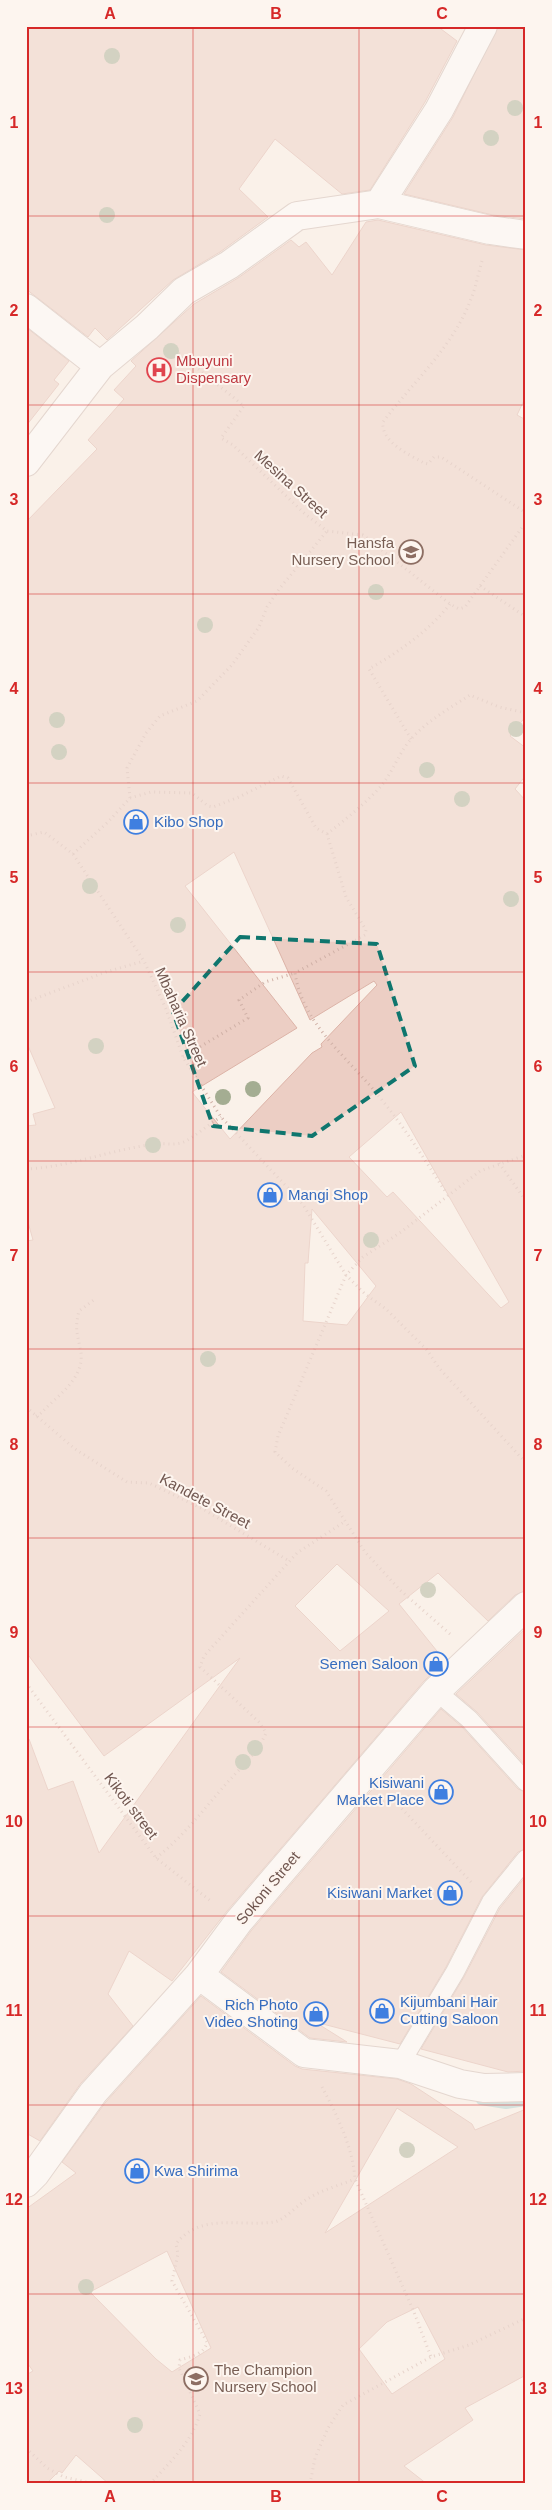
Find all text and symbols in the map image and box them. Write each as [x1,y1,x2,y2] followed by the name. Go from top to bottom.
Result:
[104,5,116,22] text: A
[270,5,282,22] text: B
[436,5,448,22] text: C
[10,114,19,131] text: 1
[534,114,543,131] text: 1
[10,302,19,319] text: 2
[534,302,543,319] text: 2
[176,352,252,386] place label: Mbuyuni Dispensary
[146,357,172,383] hospital icon: Mbuyuni Dispensary
[251,446,332,521] street label: Mesina Street
[10,491,19,508] text: 3
[534,491,543,508] text: 3
[291,534,395,568] place label: Hansfa Nursery School
[398,539,424,565] school or university icon: Hansfa Nursery School
[10,680,19,697] text: 4
[534,680,543,697] text: 4
[123,809,149,835] shop icon: Kibo Shop
[154,813,223,830] place label: Kibo Shop
[10,869,19,886] text: 5
[534,869,543,886] text: 5
[152,965,211,1070] street label: Mbaharia Street
[10,1058,19,1075] text: 6
[534,1058,543,1075] text: 6
[257,1182,283,1208] shop icon: Mangi Shop
[288,1186,368,1203] place label: Mangi Shop
[10,1247,19,1264] text: 7
[534,1247,543,1264] text: 7
[10,1436,19,1453] text: 8
[534,1436,543,1453] text: 8
[157,1470,254,1532] street label: Kandete Street
[10,1624,19,1641] text: 9
[534,1624,543,1641] text: 9
[423,1651,449,1677] shop icon: Semen Saloon
[320,1655,418,1672] place label: Semen Saloon
[101,1769,162,1843] street label: Kikoti street
[336,1774,424,1808] place label: Kisiwani Market Place
[428,1779,454,1805] shop icon: Kisiwani Market Place
[5,1813,23,1830] text: 10
[529,1813,547,1830] text: 10
[232,1847,304,1928] street label: Sokoni Street
[437,1880,463,1906] shop icon: Kisiwani Market
[327,1884,433,1901] place label: Kisiwani Market
[400,1993,498,2027] place label: Kijumbani Hair Cutting Saloon
[205,1996,298,2030] place label: Rich Photo Video Shoting
[369,1998,395,2024] shop icon: Kijumbani Hair Cutting Saloon
[303,2001,329,2027] shop icon: Rich Photo Video Shoting
[6,2002,23,2019] text: 11
[530,2002,547,2019] text: 11
[124,2158,150,2184] shop icon: Kwa Shirima
[154,2162,239,2179] place label: Kwa Shirima
[5,2191,23,2208] text: 12
[529,2191,547,2208] text: 12
[214,2361,317,2395] place label: The Champion Nursery School
[183,2366,209,2392] school or university icon: The Champion Nursery School
[5,2380,23,2397] text: 13
[529,2380,547,2397] text: 13
[104,2488,116,2505] text: A
[270,2488,282,2505] text: B
[436,2488,448,2505] text: C

